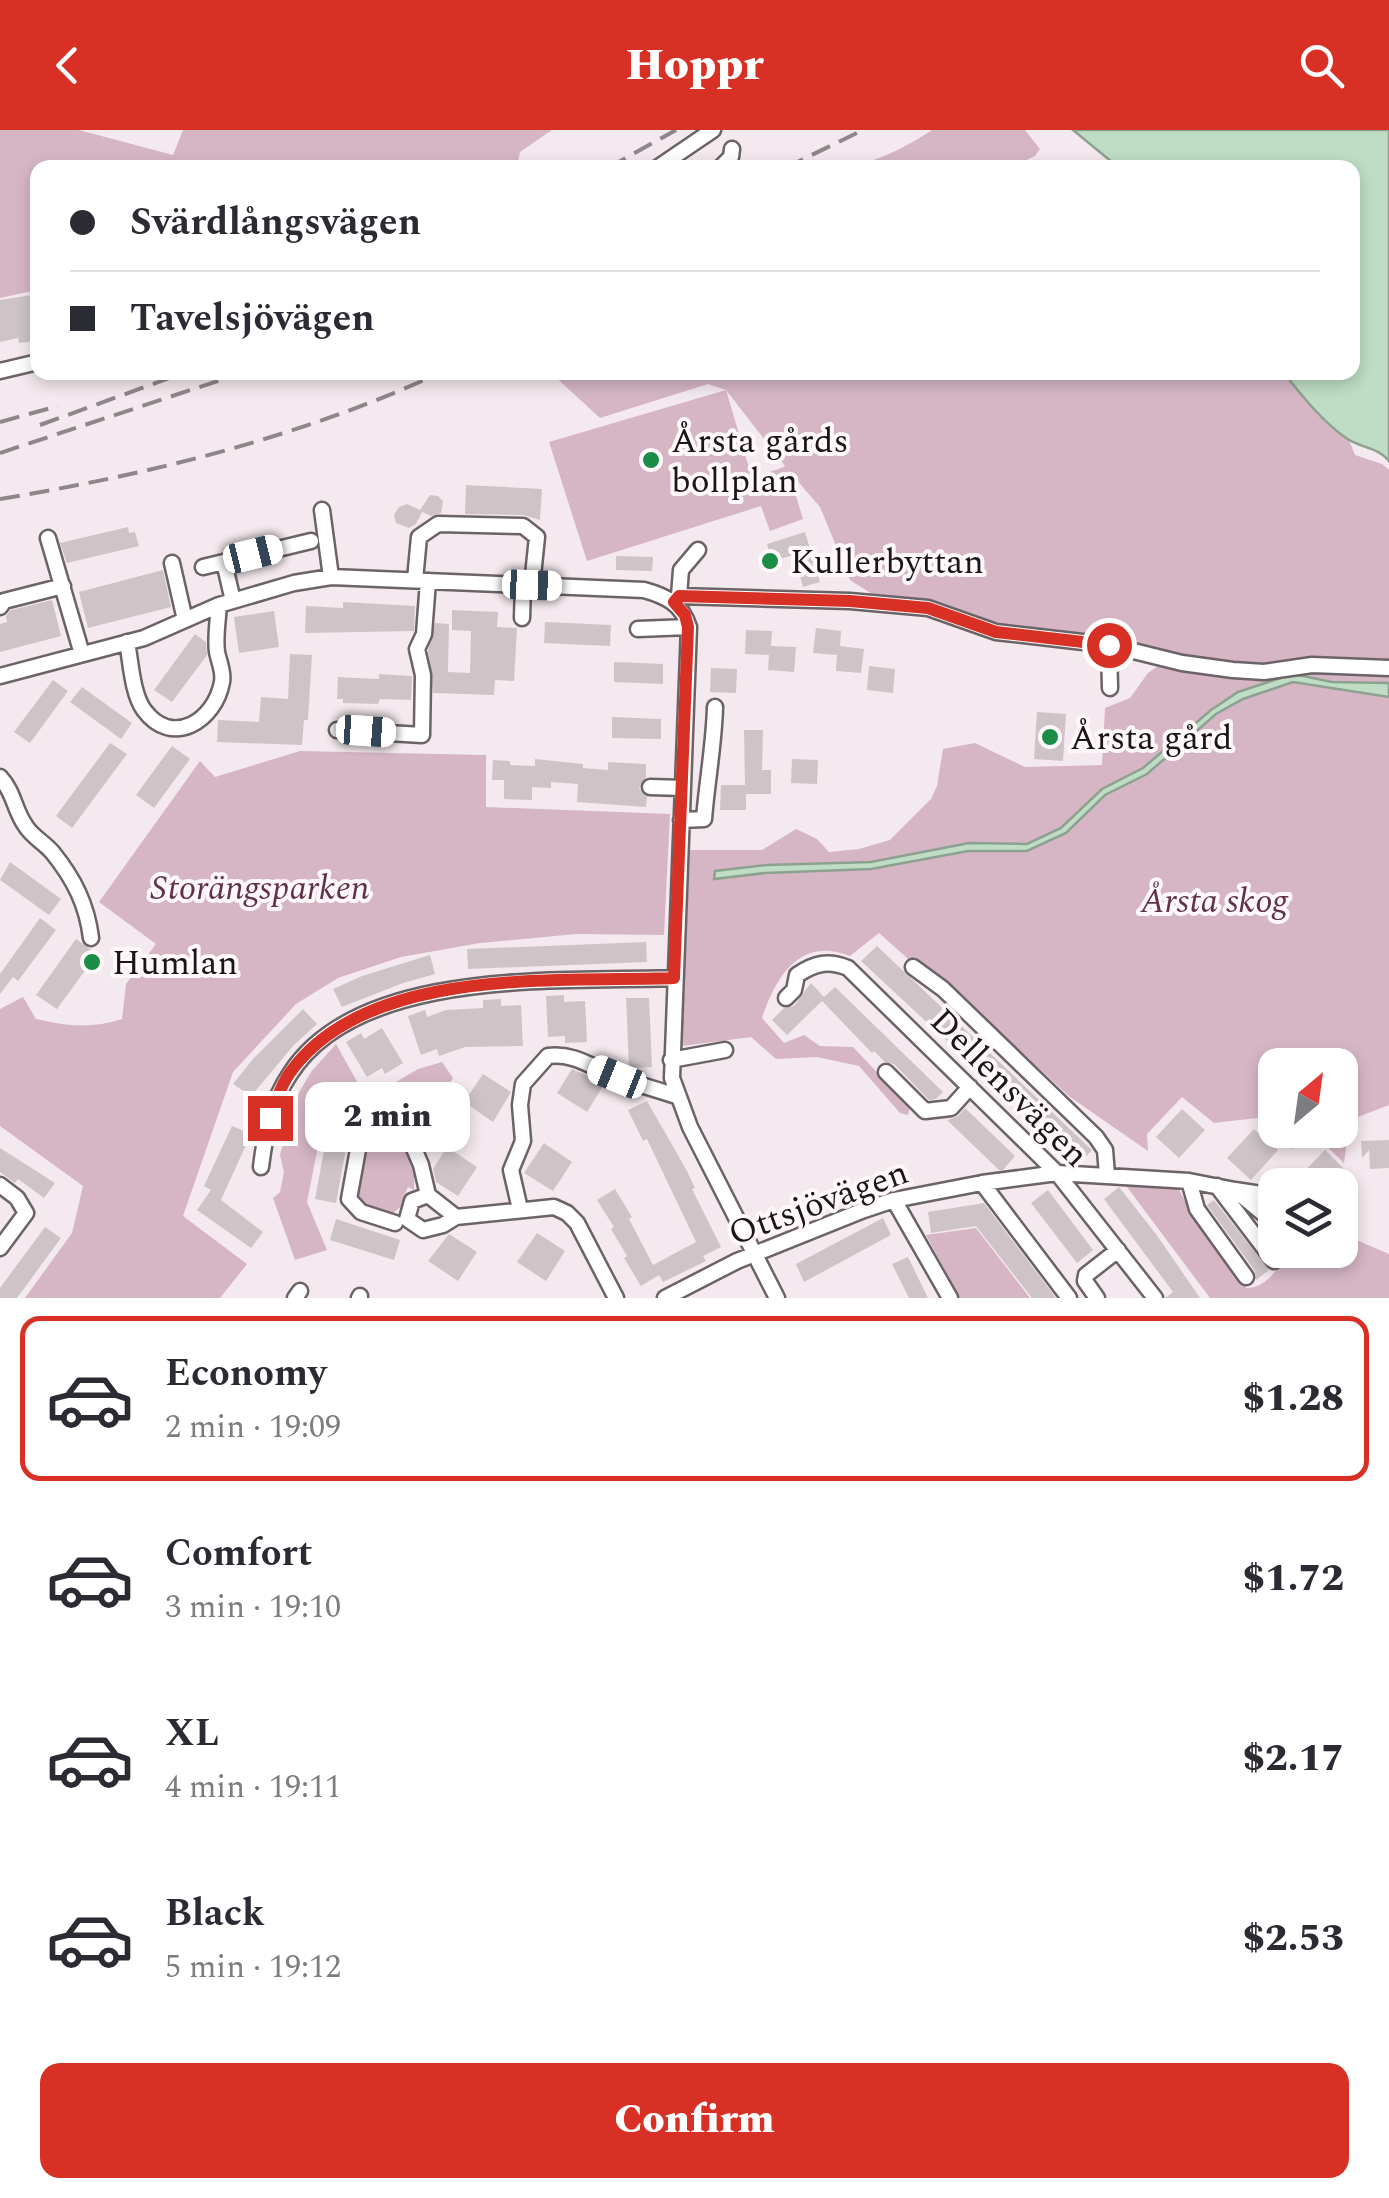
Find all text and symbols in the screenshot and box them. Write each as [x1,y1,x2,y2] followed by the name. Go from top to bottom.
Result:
[626,31,763,100] text: Hoppr
[40,38,95,93] icon: back
[1294,38,1349,93] icon: search
[130,194,421,252] text: Svärdlångsvägen
[130,290,375,348] text: Tavelsjövägen
[671,415,849,508] place label: Årsta gårds bollplan
[640,449,662,471] marker: Årsta gårds bollplan
[220,532,286,576] car
[790,536,984,589] place label: Kullerbyttan
[759,550,781,572] marker: Kullerbyttan
[501,569,563,601] car
[1087,623,1132,668] route start
[1070,712,1233,765] place label: Årsta gård
[335,714,397,748] car
[1039,726,1061,748] marker: Årsta gård
[150,862,370,915] park label: Storängsparken
[1139,875,1289,928] park label: Årsta skog
[112,937,238,990] place label: Humlan
[81,951,103,973] marker: Humlan
[917,996,1101,1180] street label: Dellensvägen
[1258,1048,1358,1148] north arrow
[1258,1048,1358,1268] map controls
[584,1052,650,1102] car
[305,1083,470,1153] callout: 2 min
[343,1092,432,1141] text: 2 min
[248,1096,293,1141] route end
[721,1146,916,1260] street label: Ottsjövägen
[1258,1168,1358,1268] button: layers
[165,1345,326,1403] text: Economy
[45,1354,135,1444] icon: car
[1242,1370,1344,1428] text: $1.28
[165,1403,341,1452] text: 2 min · 19:09
[165,1525,312,1583] text: Comfort
[45,1534,135,1624] icon: car
[1242,1550,1344,1608] text: $1.72
[165,1583,341,1632] text: 3 min · 19:10
[165,1705,219,1763] text: XL
[45,1714,135,1804] icon: car
[1242,1730,1344,1788] text: $2.17
[165,1763,341,1812] text: 4 min · 19:11
[165,1885,265,1943] text: Black
[45,1894,135,1984] icon: car
[1242,1910,1344,1968] text: $2.53
[165,1943,341,1992] text: 5 min · 19:12
[40,2063,1349,2178] button: Confirm

